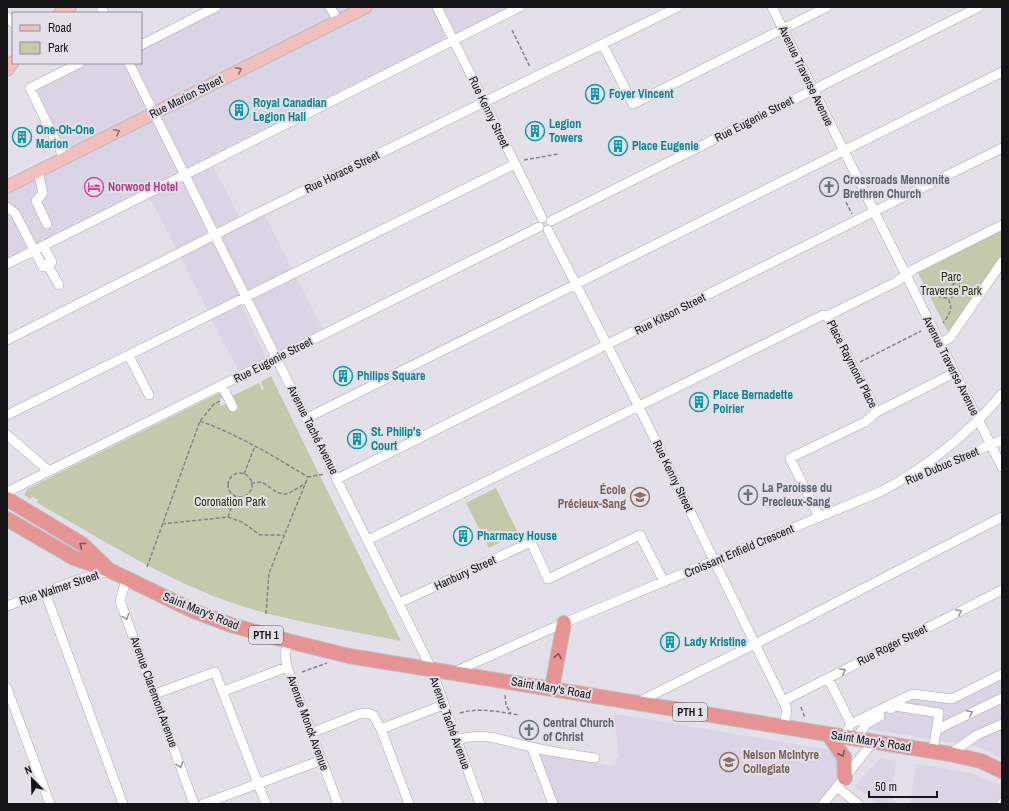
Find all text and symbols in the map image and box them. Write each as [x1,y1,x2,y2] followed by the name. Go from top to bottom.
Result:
[12,12,142,64] legend
[48,20,72,36] text: Road
[774,22,837,129] street label: Avenue Traverse Avenue
[48,40,68,56] text: Park
[235,67,243,75] one-way arrow
[147,72,226,122] street label: Rue Marion Street
[465,74,513,151] street label: Rue Kenny Street
[584,83,606,105] building icon: Foyer Vincent
[609,86,674,102] place label: Foyer Vincent
[712,92,796,146] street label: Rue Eugenie Street
[253,95,327,125] place label: Royal Canadian Legion Hall
[228,99,250,121] building icon: Royal Canadian Legion Hall
[549,116,583,146] place label: Legion Towers
[524,120,546,142] building icon: Legion Towers
[36,122,95,152] place label: One-Oh-One Marion
[11,126,33,148] building icon: One-Oh-One Marion
[112,129,120,137] one-way arrow
[607,135,629,157] building icon: Place Eugenie
[632,138,699,154] place label: Place Eugenie
[302,147,382,197] street label: Rue Horace Street
[843,172,950,202] place label: Crossroads Mennonite Brethren Church
[83,176,105,198] hotel icon: Norwood Hotel
[818,176,840,198] church icon: Crossroads Mennonite Brethren Church
[108,179,178,195] place label: Norwood Hotel
[920,269,982,299] park label: Parc Traverse Park
[632,289,708,339] street label: Rue Kitson Street
[919,313,983,418] street label: Avenue Traverse Avenue
[823,317,881,411] street label: Place Raymond Place
[231,333,315,387] street label: Rue Eugenie Street
[332,365,354,387] building icon: Philips Square
[357,368,426,384] place label: Philips Square
[283,382,342,477] street label: Avenue Taché Avenue
[713,387,793,417] place label: Place Bernadette Poirier
[688,391,710,413] building icon: Place Bernadette Poirier
[371,424,421,454] place label: St. Philip's Court
[346,428,368,450] building icon: St. Philip's Court
[649,438,697,515] street label: Rue Kenny Street
[903,443,981,489] street label: Rue Dubuc Street
[762,480,832,510] place label: La Paroisse du Precieux-Sang
[558,482,627,512] place label: École Précieux-Sang
[737,484,759,506] church icon: La Paroisse du Precieux-Sang
[629,486,651,508] school or university icon: École Précieux-Sang
[194,494,266,510] park label: Coronation Park
[682,521,796,581] street label: Croissant Enfield Crescent
[452,525,474,547] building icon: Pharmacy House
[477,528,557,544] place label: Pharmacy House
[79,542,86,549] one-way arrow
[432,552,499,594] street label: Hanbury Street
[17,567,101,609] street label: Rue Walmer Street
[161,588,241,634] street label: Saint Mary's Road
[954,609,962,617] one-way arrow
[122,613,130,620] one-way arrow
[854,620,930,670] street label: Rue Roger Street
[249,626,283,644] road number: PTH 1
[659,631,681,653] building icon: Lady Kristine
[126,633,181,750] street label: Avenue Claremont Avenue
[684,634,747,650] place label: Lady Kristine
[553,653,562,659] one-way arrow
[838,668,846,675] one-way arrow
[283,672,333,773] street label: Avenue Monck Avenue
[425,673,474,772] street label: Avenue Taché Avenue
[510,673,592,703] street label: Saint Mary's Road
[673,703,707,721] road number: PTH 1
[965,711,973,718] one-way arrow
[543,715,614,745] place label: Central Church of Christ
[518,719,540,741] church icon: Central Church of Christ
[830,727,912,755] street label: Saint Mary's Road
[743,747,820,777] place label: Nelson McIntyre Collegiate
[837,750,845,757] one-way arrow
[718,751,740,773] school or university icon: Nelson McIntyre Collegiate
[12,759,52,799] north arrow
[22,762,34,778] text: N
[176,762,184,769] one-way arrow
[869,773,937,799] scale bar
[875,779,897,795] text: 50 m

